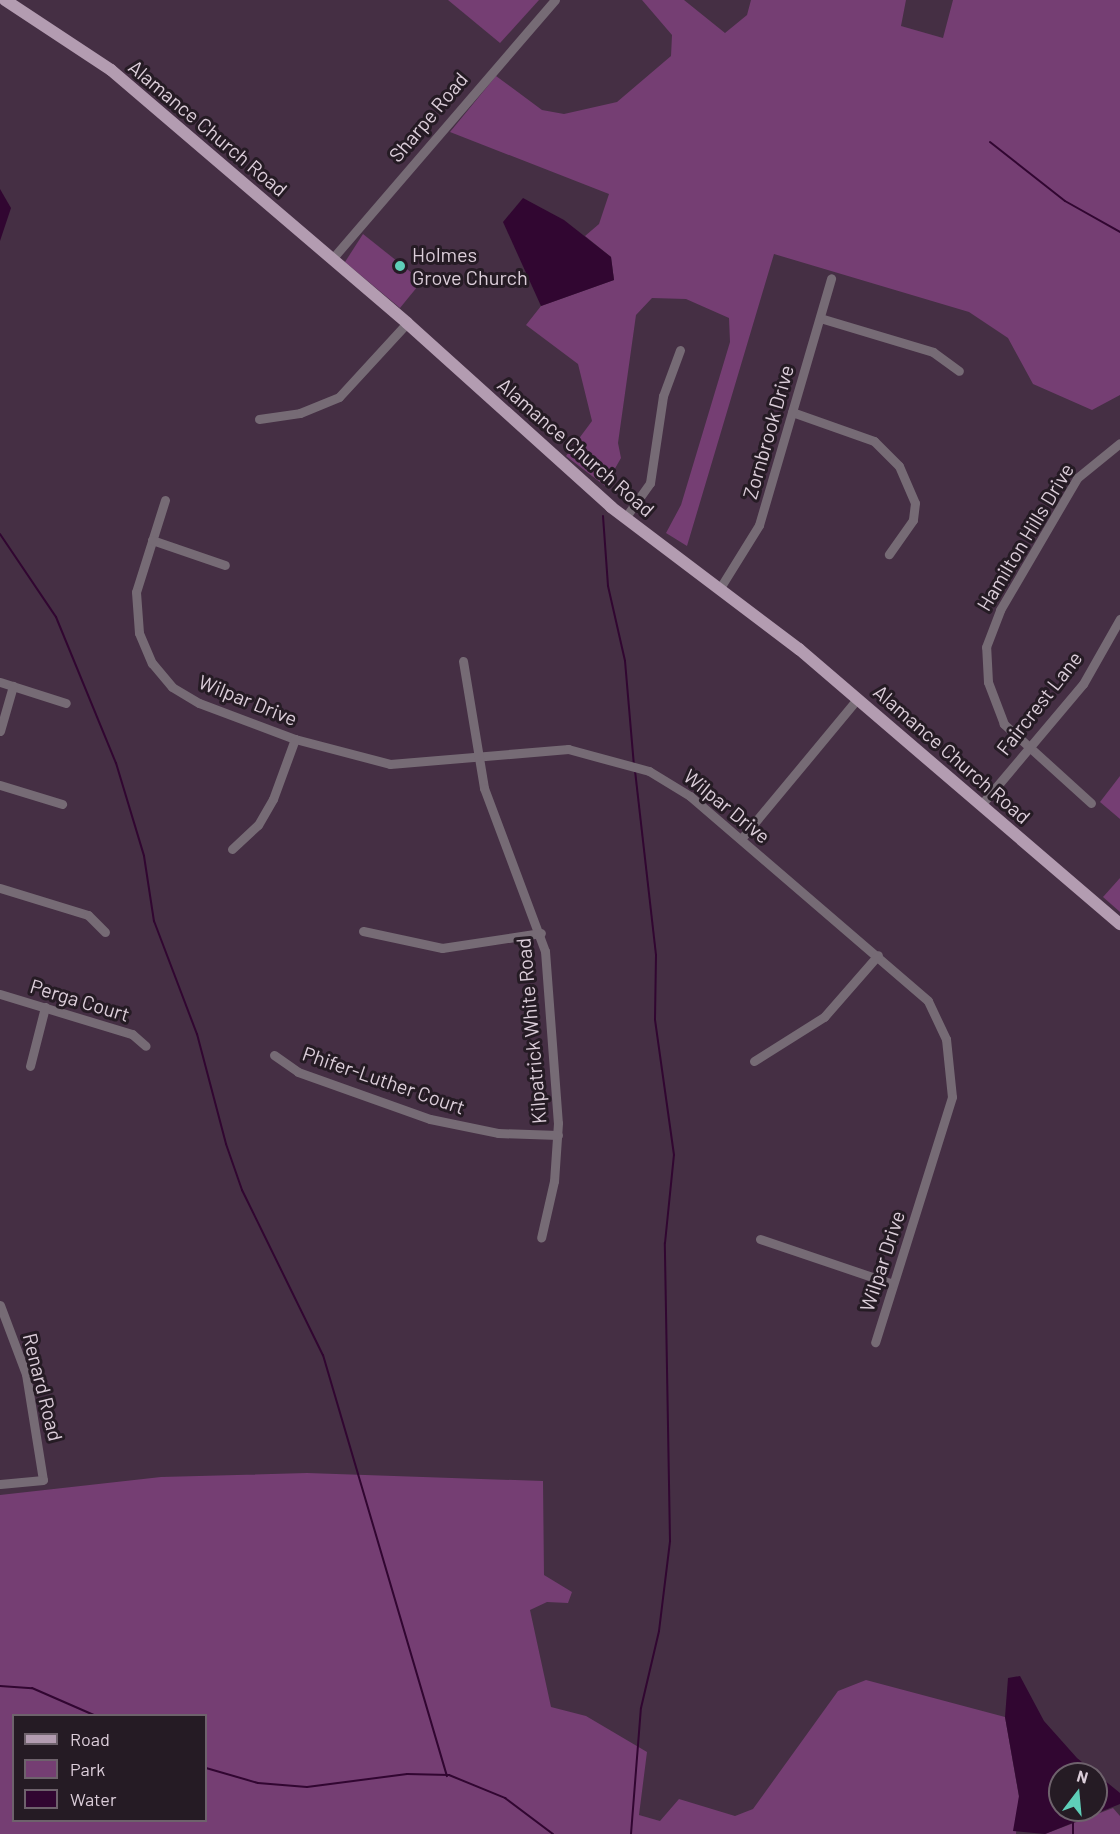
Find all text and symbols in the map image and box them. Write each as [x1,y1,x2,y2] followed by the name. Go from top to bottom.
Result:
[124,55,292,201] street label: Alamance Church Road
[384,67,472,167] street label: Sharpe Road
[412,243,528,290] place label: Holmes Grove Church
[393,259,407,273] marker: Holmes Grove Church
[737,362,799,502] street label: Zornbrook Drive
[493,372,659,522] street label: Alamance Church Road
[972,459,1078,615] street label: Hamilton Hills Drive
[991,646,1087,760] street label: Faircrest Lane
[195,669,301,731] street label: Wilpar Drive
[869,679,1035,829] street label: Alamance Church Road
[679,764,775,848] street label: Wilpar Drive
[511,937,551,1125] street label: Kilpatrick White Road
[27,974,133,1026] street label: Perga Court
[300,1041,468,1119] street label: Phifer-Luther Court
[854,1208,910,1314] street label: Wilpar Drive
[18,1331,68,1443] street label: Renard Road
[12,1714,207,1822] legend
[70,1728,110,1750] text: Road
[70,1758,105,1780] text: Park
[1048,1762,1108,1822] north arrow
[1075,1766,1090,1787] text: N
[70,1788,117,1810] text: Water

